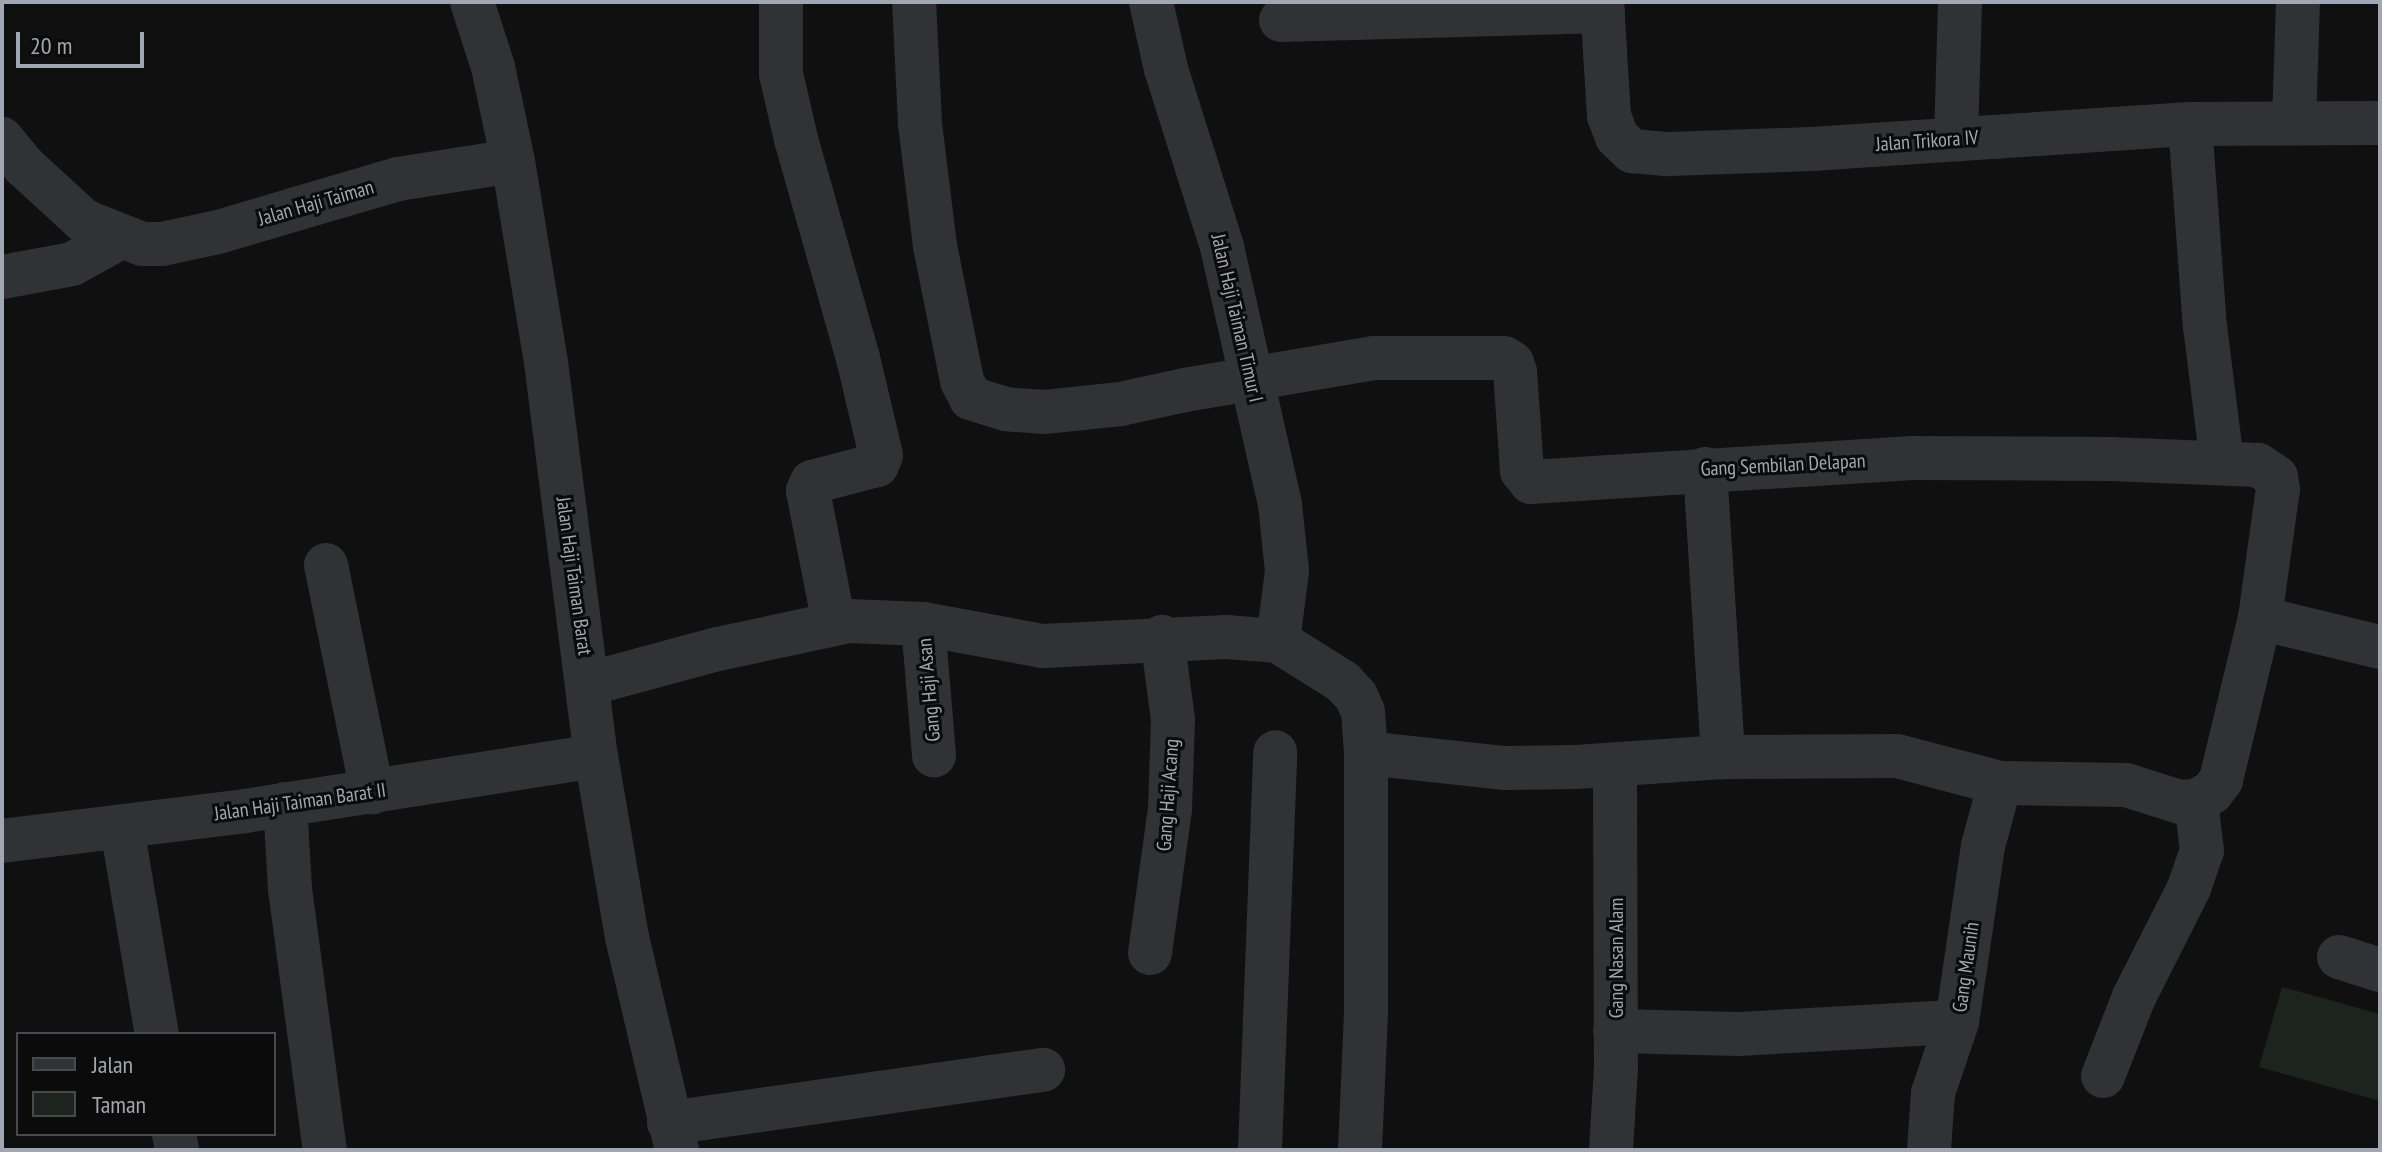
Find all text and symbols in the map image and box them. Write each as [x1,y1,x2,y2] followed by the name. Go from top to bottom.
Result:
[20,16,148,66] scale bar
[30,30,72,61] text: 20 m
[1875,125,1979,157] street label: Jalan Trikora IV
[255,175,377,231] street label: Jalan Haji Taiman
[1206,231,1268,405] street label: Jalan Haji Taiman Timur I
[1700,449,1866,481] street label: Gang Sembilan Delapan
[551,495,597,657] street label: Jalan Haji Taiman Barat
[913,637,945,743] street label: Gang Haji Asan
[1152,738,1184,852] street label: Gang Haji Acang
[212,778,388,826] street label: Jalan Haji Taiman Barat II
[1604,897,1628,1019] street label: Gang Nasan Alam
[1948,920,1984,1014] street label: Gang Maunih
[16,1032,276,1136] legend
[92,1049,133,1080] text: Jalan
[92,1089,146,1120] text: Taman

